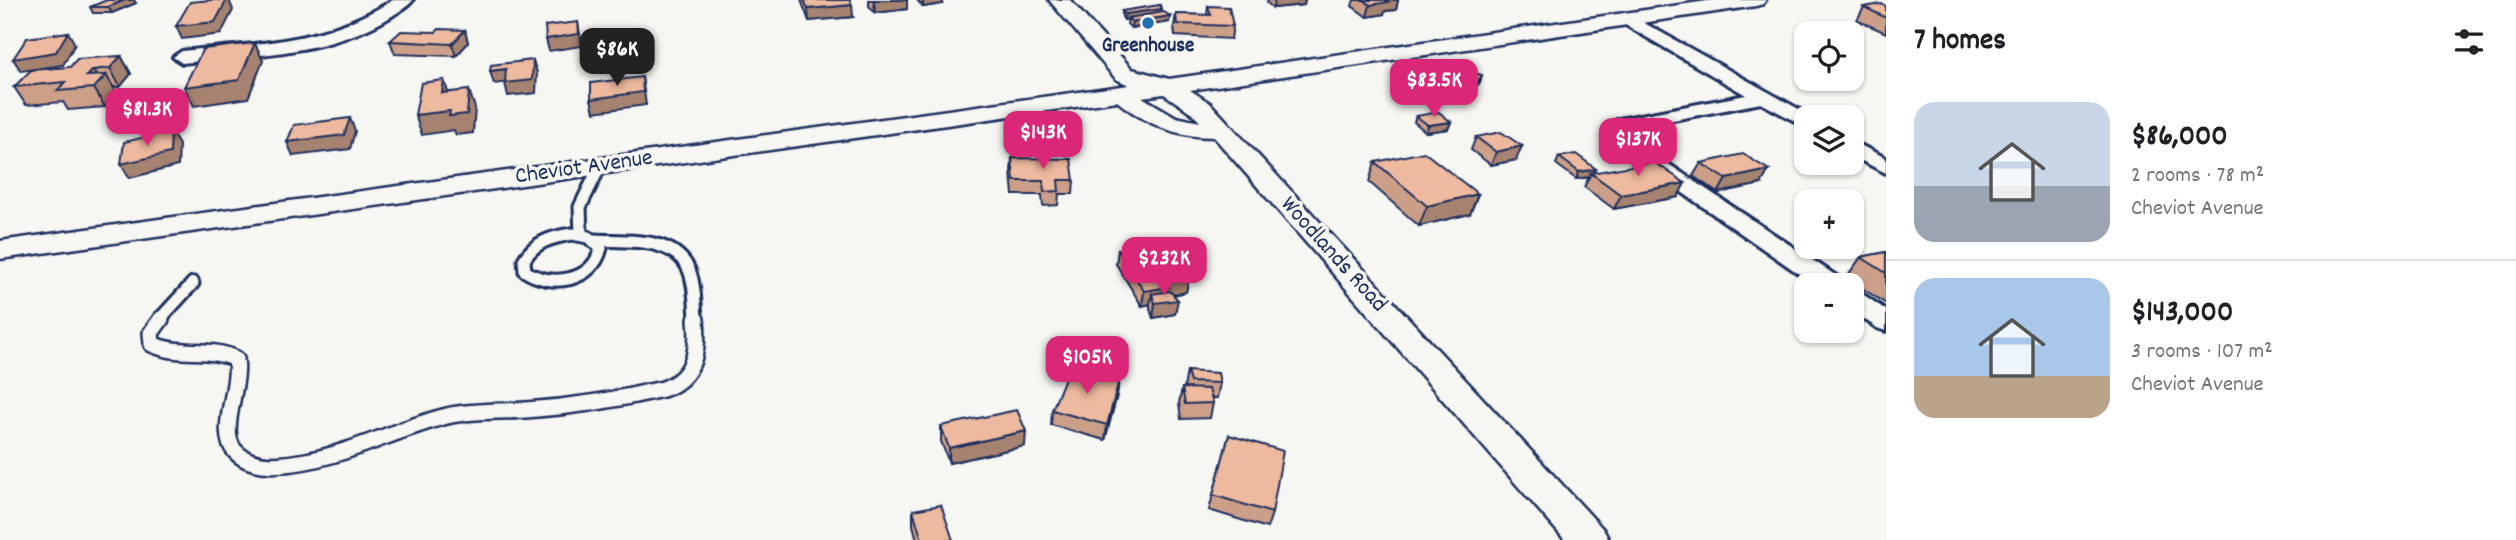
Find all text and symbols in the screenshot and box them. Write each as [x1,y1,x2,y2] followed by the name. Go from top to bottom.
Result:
[1140,15,1156,31] marker: Greenhouse
[1794,21,1864,343] map controls
[1794,21,1864,91] button: locate
[1914,21,2006,64] text: 7 homes
[2450,23,2488,61] icon: filters
[576,28,658,88] pin: $86K
[1102,32,1194,62] place label: Greenhouse
[596,34,638,67] text: $86K
[1377,60,1491,119] pin: $83.5K
[1406,65,1462,98] text: $83.5K
[90,88,204,148] pin: $81.3K
[122,94,172,127] text: $81.3K
[1794,105,1864,175] button: layers
[994,111,1092,171] pin: $143K
[1019,117,1067,150] text: $143K
[2131,117,2228,160] text: $86,000
[1589,118,1687,178] pin: $137K
[1615,124,1661,157] text: $137K
[1970,130,2054,214] icon: home
[513,142,655,194] street label: Cheviot Avenue
[2131,160,2264,193] text: 2 rooms · 78 m²
[1271,189,1395,321] street label: Woodlands Road
[1794,189,1864,259] button: +
[2131,193,2264,226] text: Cheviot Avenue
[1115,238,1213,297] pin: $232K
[1138,243,1190,276] text: $232K
[1794,273,1864,343] button: −
[2131,293,2233,336] text: $143,000
[1970,306,2054,390] icon: home
[1038,336,1136,396] pin: $105K
[2131,336,2273,369] text: 3 rooms · 107 m²
[1062,342,1112,375] text: $105K
[2131,369,2264,402] text: Cheviot Avenue

